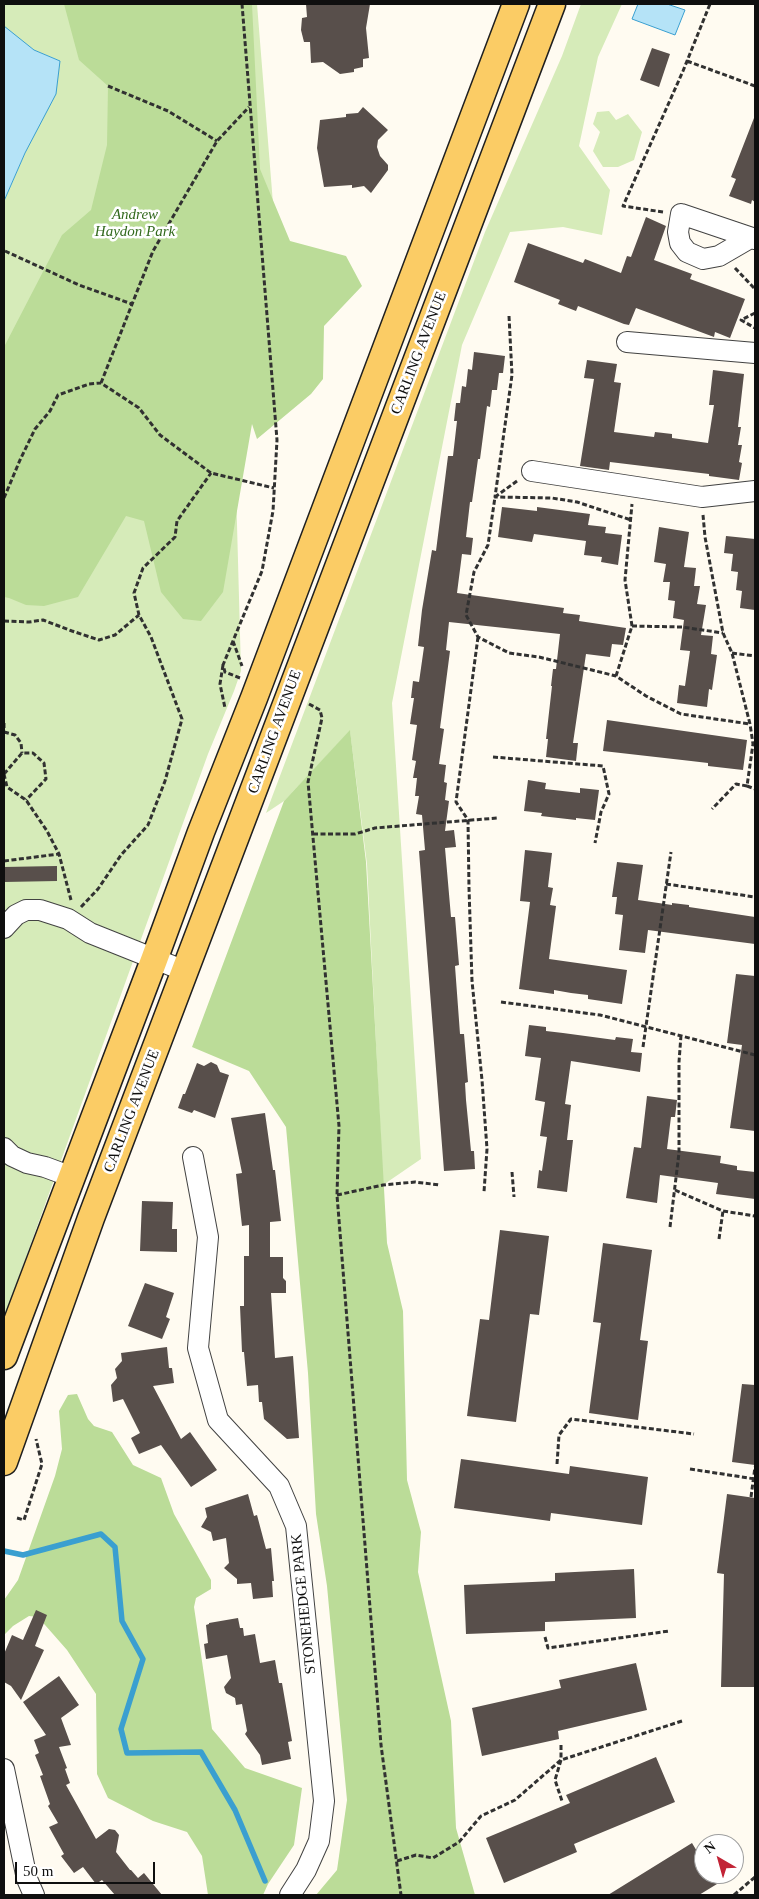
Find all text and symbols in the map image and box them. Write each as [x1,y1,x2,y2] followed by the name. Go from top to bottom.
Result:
[95,206,175,241] park label: Andrew Haydon Park
[387,289,451,417] street label: CARLING AVENUE
[244,668,306,796] street label: CARLING AVENUE
[100,1047,164,1175] street label: CARLING AVENUE
[288,1533,320,1675] street label: STONEHEDGE PARK
[694,1834,744,1884] north arrow
[701,1839,719,1857] text: N
[18,1852,158,1884] scale bar
[23,1863,53,1879] text: 50 m

